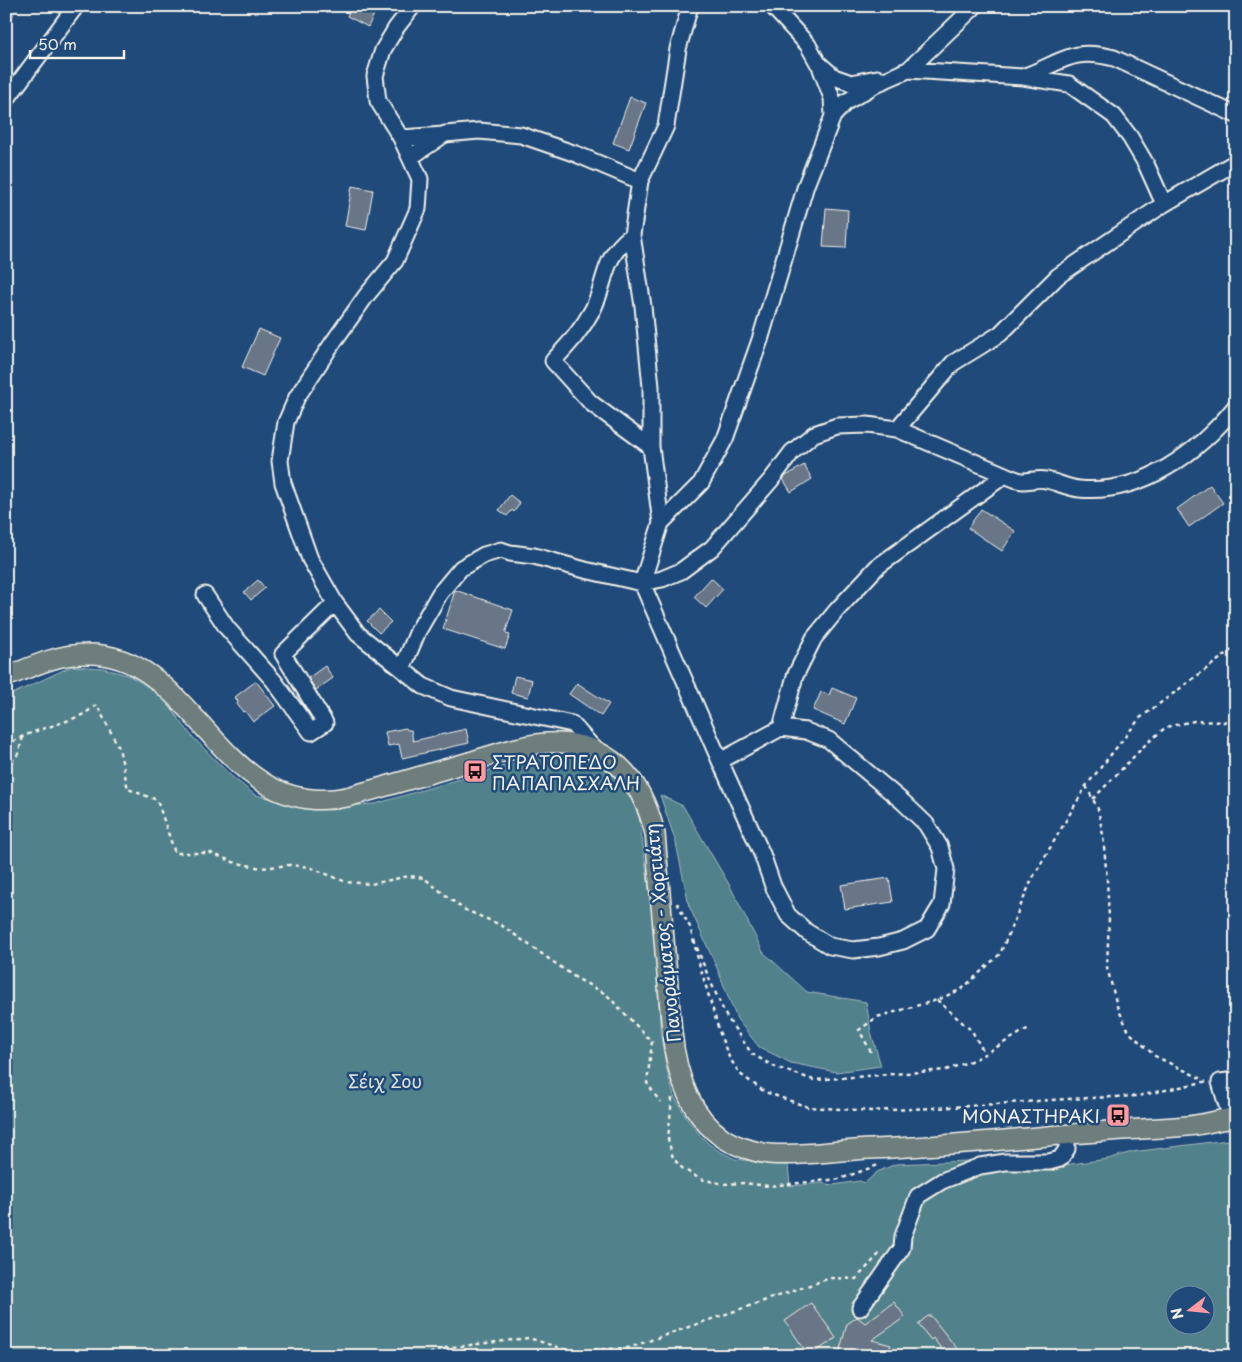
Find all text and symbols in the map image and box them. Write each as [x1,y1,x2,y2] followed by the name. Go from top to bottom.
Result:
[30,28,124,60] scale bar
[38,32,77,55] text: 50 m
[492,748,640,796] place label: ΣΤΡΑΤΟΠΕΔΟ ΠΑΠΑΠΑΣΧΑΛΗ
[462,758,488,784] bus stop icon: ΣΤΡΑΤΟΠΕΔΟ ΠΑΠΑΠΑΣΧΑΛΗ
[637,822,687,1044] street label: Πανοράματος - Χορτιάτη
[348,1067,422,1094] park label: Σέιχ Σου
[962,1102,1100,1129] place label: ΜΟΝΑΣΤΗΡΑΚΙ
[1105,1102,1131,1128] bus stop icon: ΜΟΝΑΣΤΗΡΑΚΙ
[1164,1284,1214,1334] north arrow
[1165,1305,1189,1322] text: N

